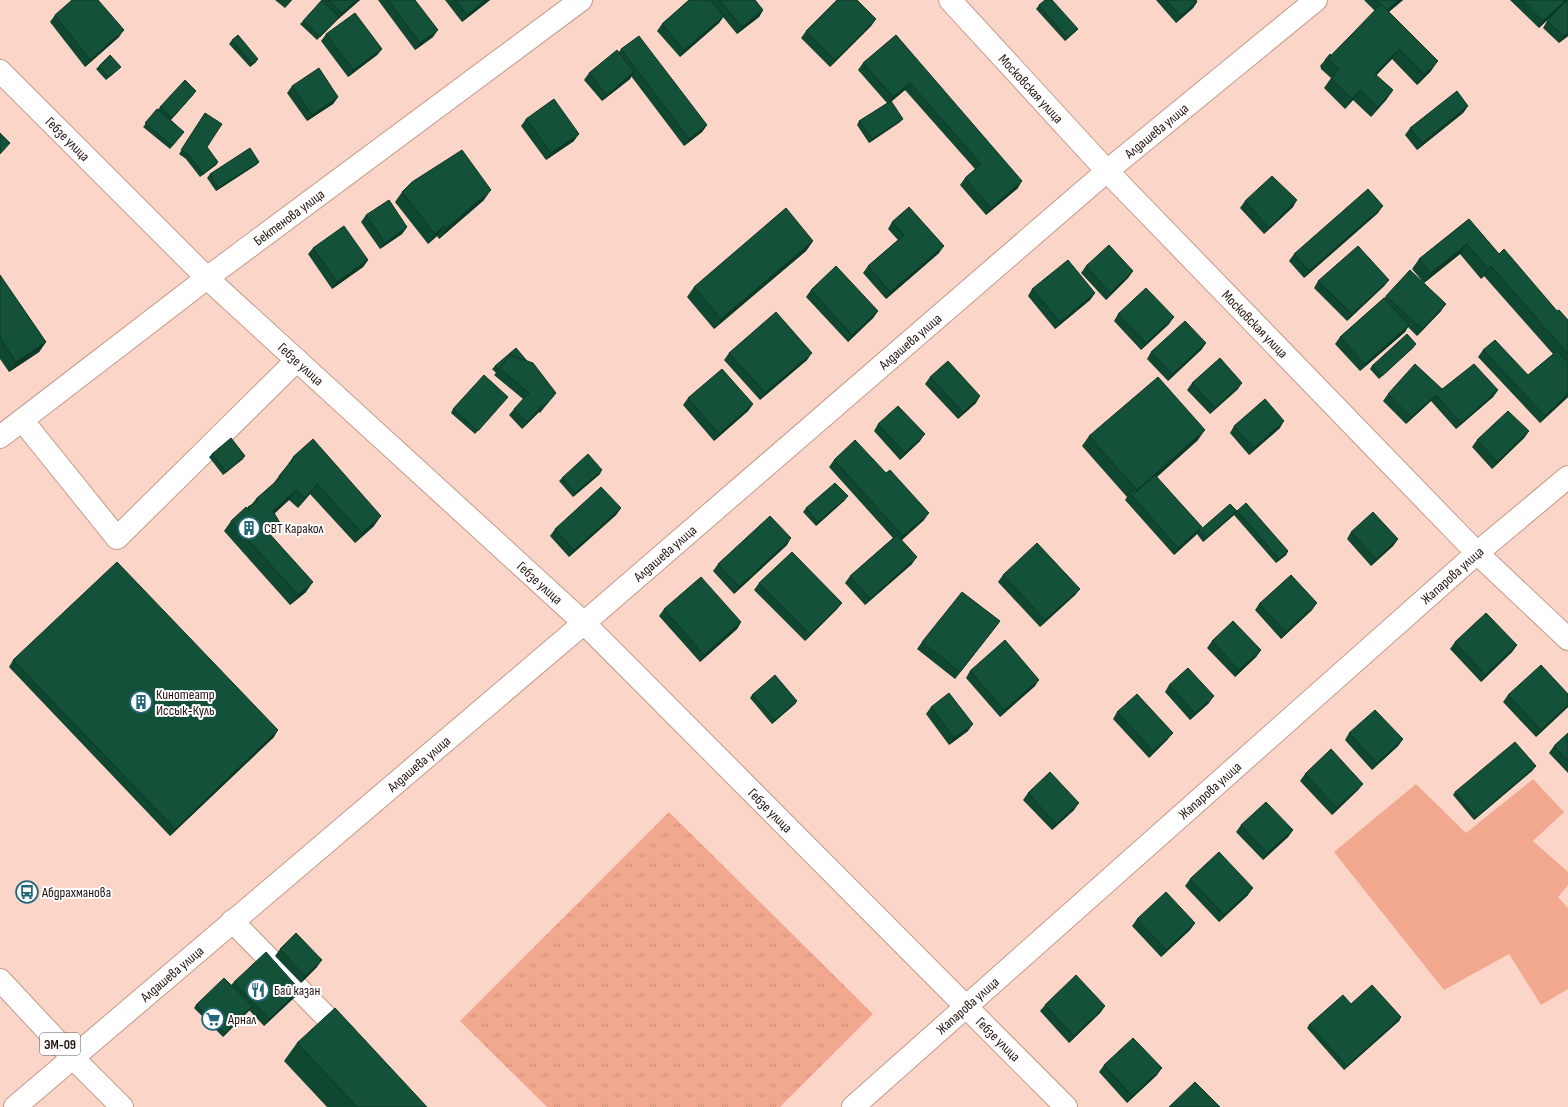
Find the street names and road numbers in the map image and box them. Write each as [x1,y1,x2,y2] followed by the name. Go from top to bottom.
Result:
[995,51,1067,127] street label: Московская улица
[1120,100,1192,163] street label: Алдашева улица
[42,113,93,165] street label: Гебзе улица
[250,186,328,250] street label: Бектенова улица
[1218,287,1291,362] street label: Московская улица
[875,310,945,374] street label: Алдашева улица
[274,339,327,389] street label: Гебзе улица
[630,522,700,586] street label: Алдашева улица
[1417,543,1487,608] street label: Жапарова улица
[513,558,566,608] street label: Гебзе улица
[383,732,454,796] street label: Алдашева улица
[1175,758,1245,823] street label: Жапарова улица
[744,785,796,836] street label: Гебзе улица
[136,942,207,1006] street label: Алдашева улица
[933,973,1003,1038] street label: Жапарова улица
[972,1014,1024,1065] street label: Гебзе улица
[40,1033,80,1055] road number: ЭМ-09

